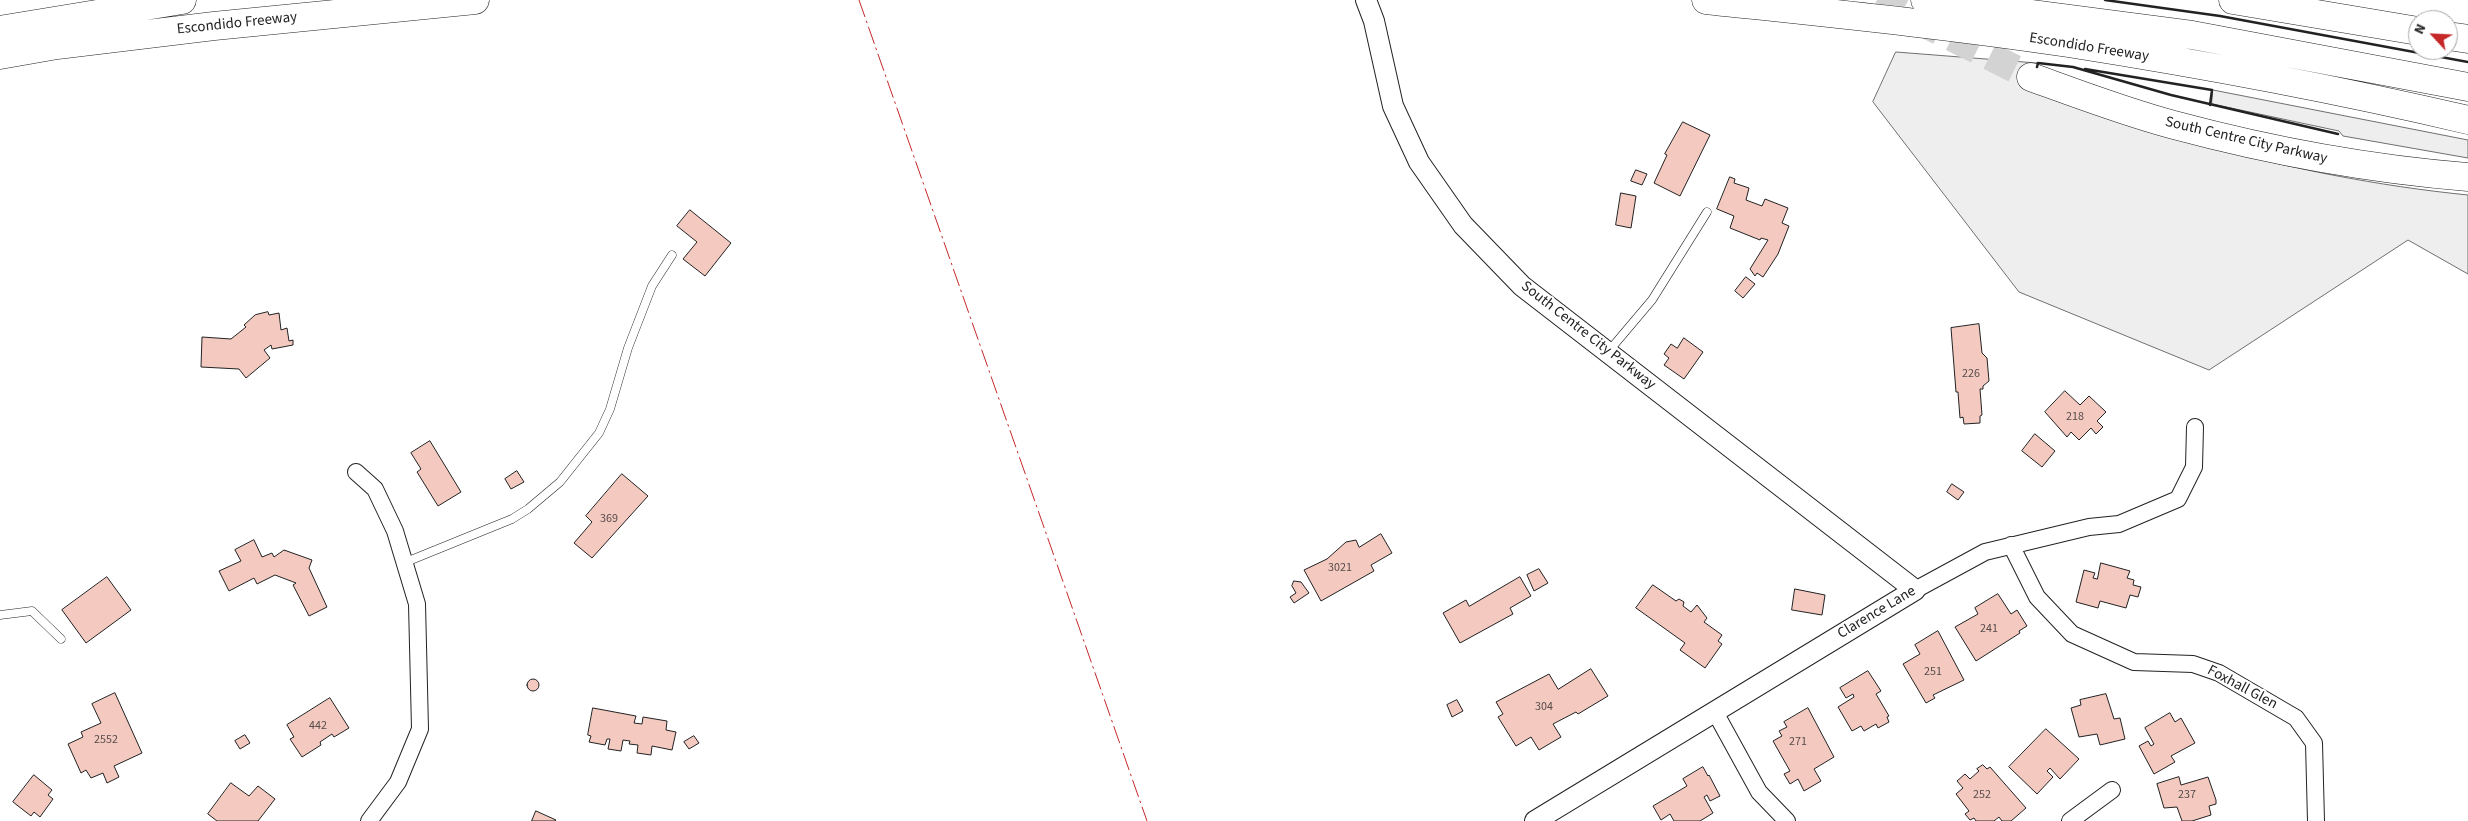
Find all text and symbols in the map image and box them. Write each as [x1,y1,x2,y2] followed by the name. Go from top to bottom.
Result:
[176,9,298,39] street label: Escondido Freeway
[2408,10,2458,60] north arrow
[2409,21,2431,38] text: N
[2028,30,2150,66] street label: Escondido Freeway
[2163,114,2329,168] street label: South Centre City Parkway
[1517,278,1659,394] street label: South Centre City Parkway
[1962,367,1980,381] house number: 226
[2066,410,2084,424] house number: 218
[600,512,618,526] house number: 369
[1328,561,1352,575] house number: 3021
[1835,583,1919,643] street label: Clarence Lane
[1980,622,1998,636] house number: 241
[2204,662,2280,714] street label: Foxhall Glen
[1924,665,1942,679] house number: 251
[1535,700,1553,714] house number: 304
[309,719,327,733] house number: 442
[94,733,118,747] house number: 2552
[1789,735,1807,749] house number: 271
[1973,788,1991,802] house number: 252
[2178,788,2196,802] house number: 237

